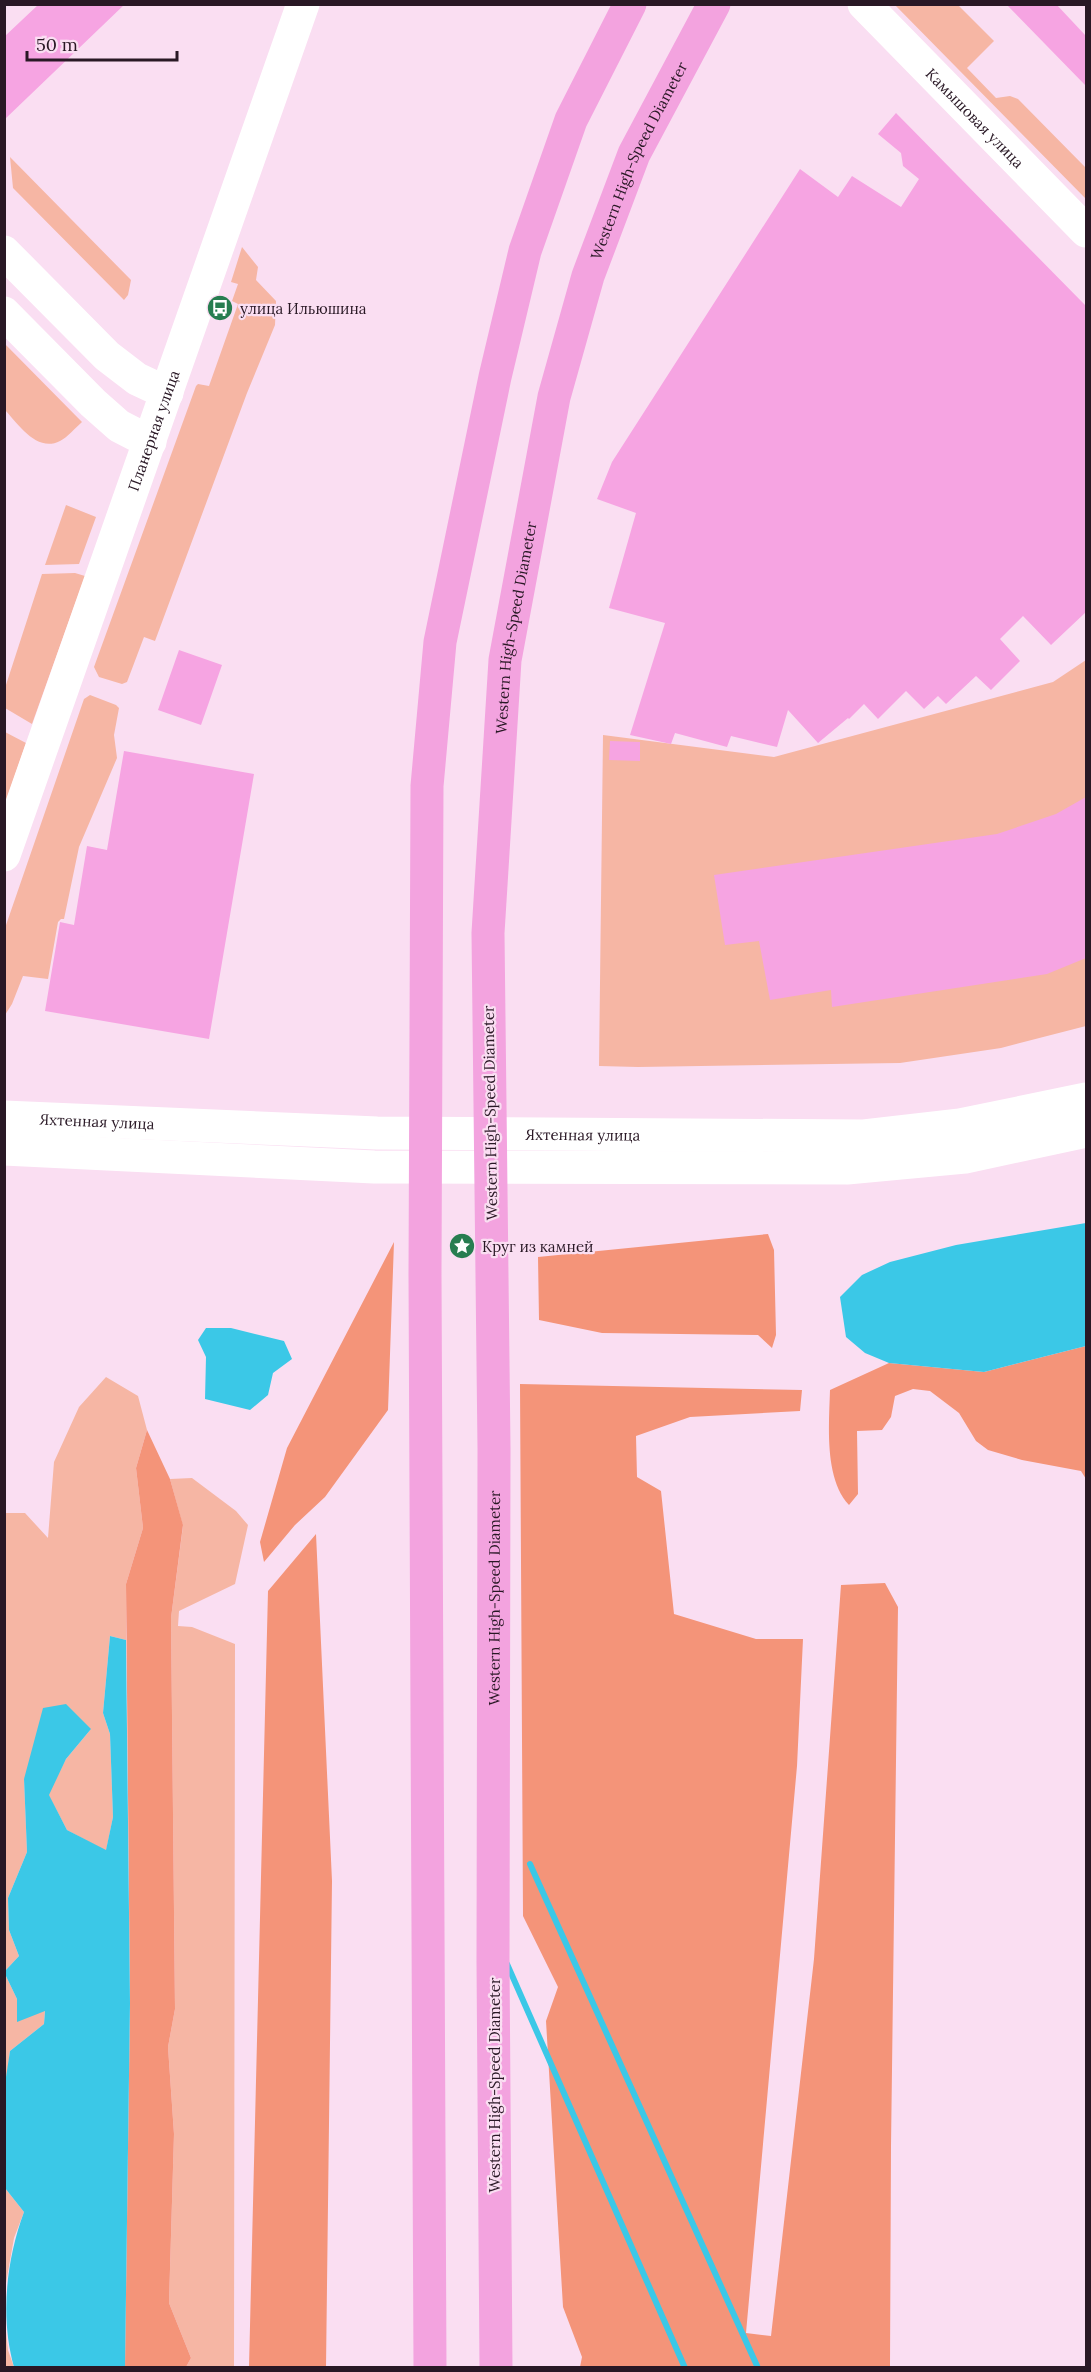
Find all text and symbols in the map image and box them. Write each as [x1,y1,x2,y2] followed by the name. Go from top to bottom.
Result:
[27,24,177,62] scale bar
[36,33,78,56] text: 50 m
[586,58,691,262] street label: Western High-Speed Diameter
[922,64,1028,172] street label: Камышовая улица
[205,293,235,323] bus stop icon: улица Ильюшина
[240,299,367,318] place label: улица Ильюшина
[123,367,183,493] street label: Планерная улица
[491,519,540,735] street label: Western High-Speed Diameter
[479,1005,501,1221] street label: Western High-Speed Diameter
[39,1109,155,1133] street label: Яхтенная улица
[525,1124,641,1144] street label: Яхтенная улица
[447,1231,477,1261] place icon: Круг из камней
[482,1237,593,1256] place label: Круг из камней
[484,1490,503,1706] street label: Western High-Speed Diameter
[485,1977,504,2192] street label: Western High-Speed Diameter

